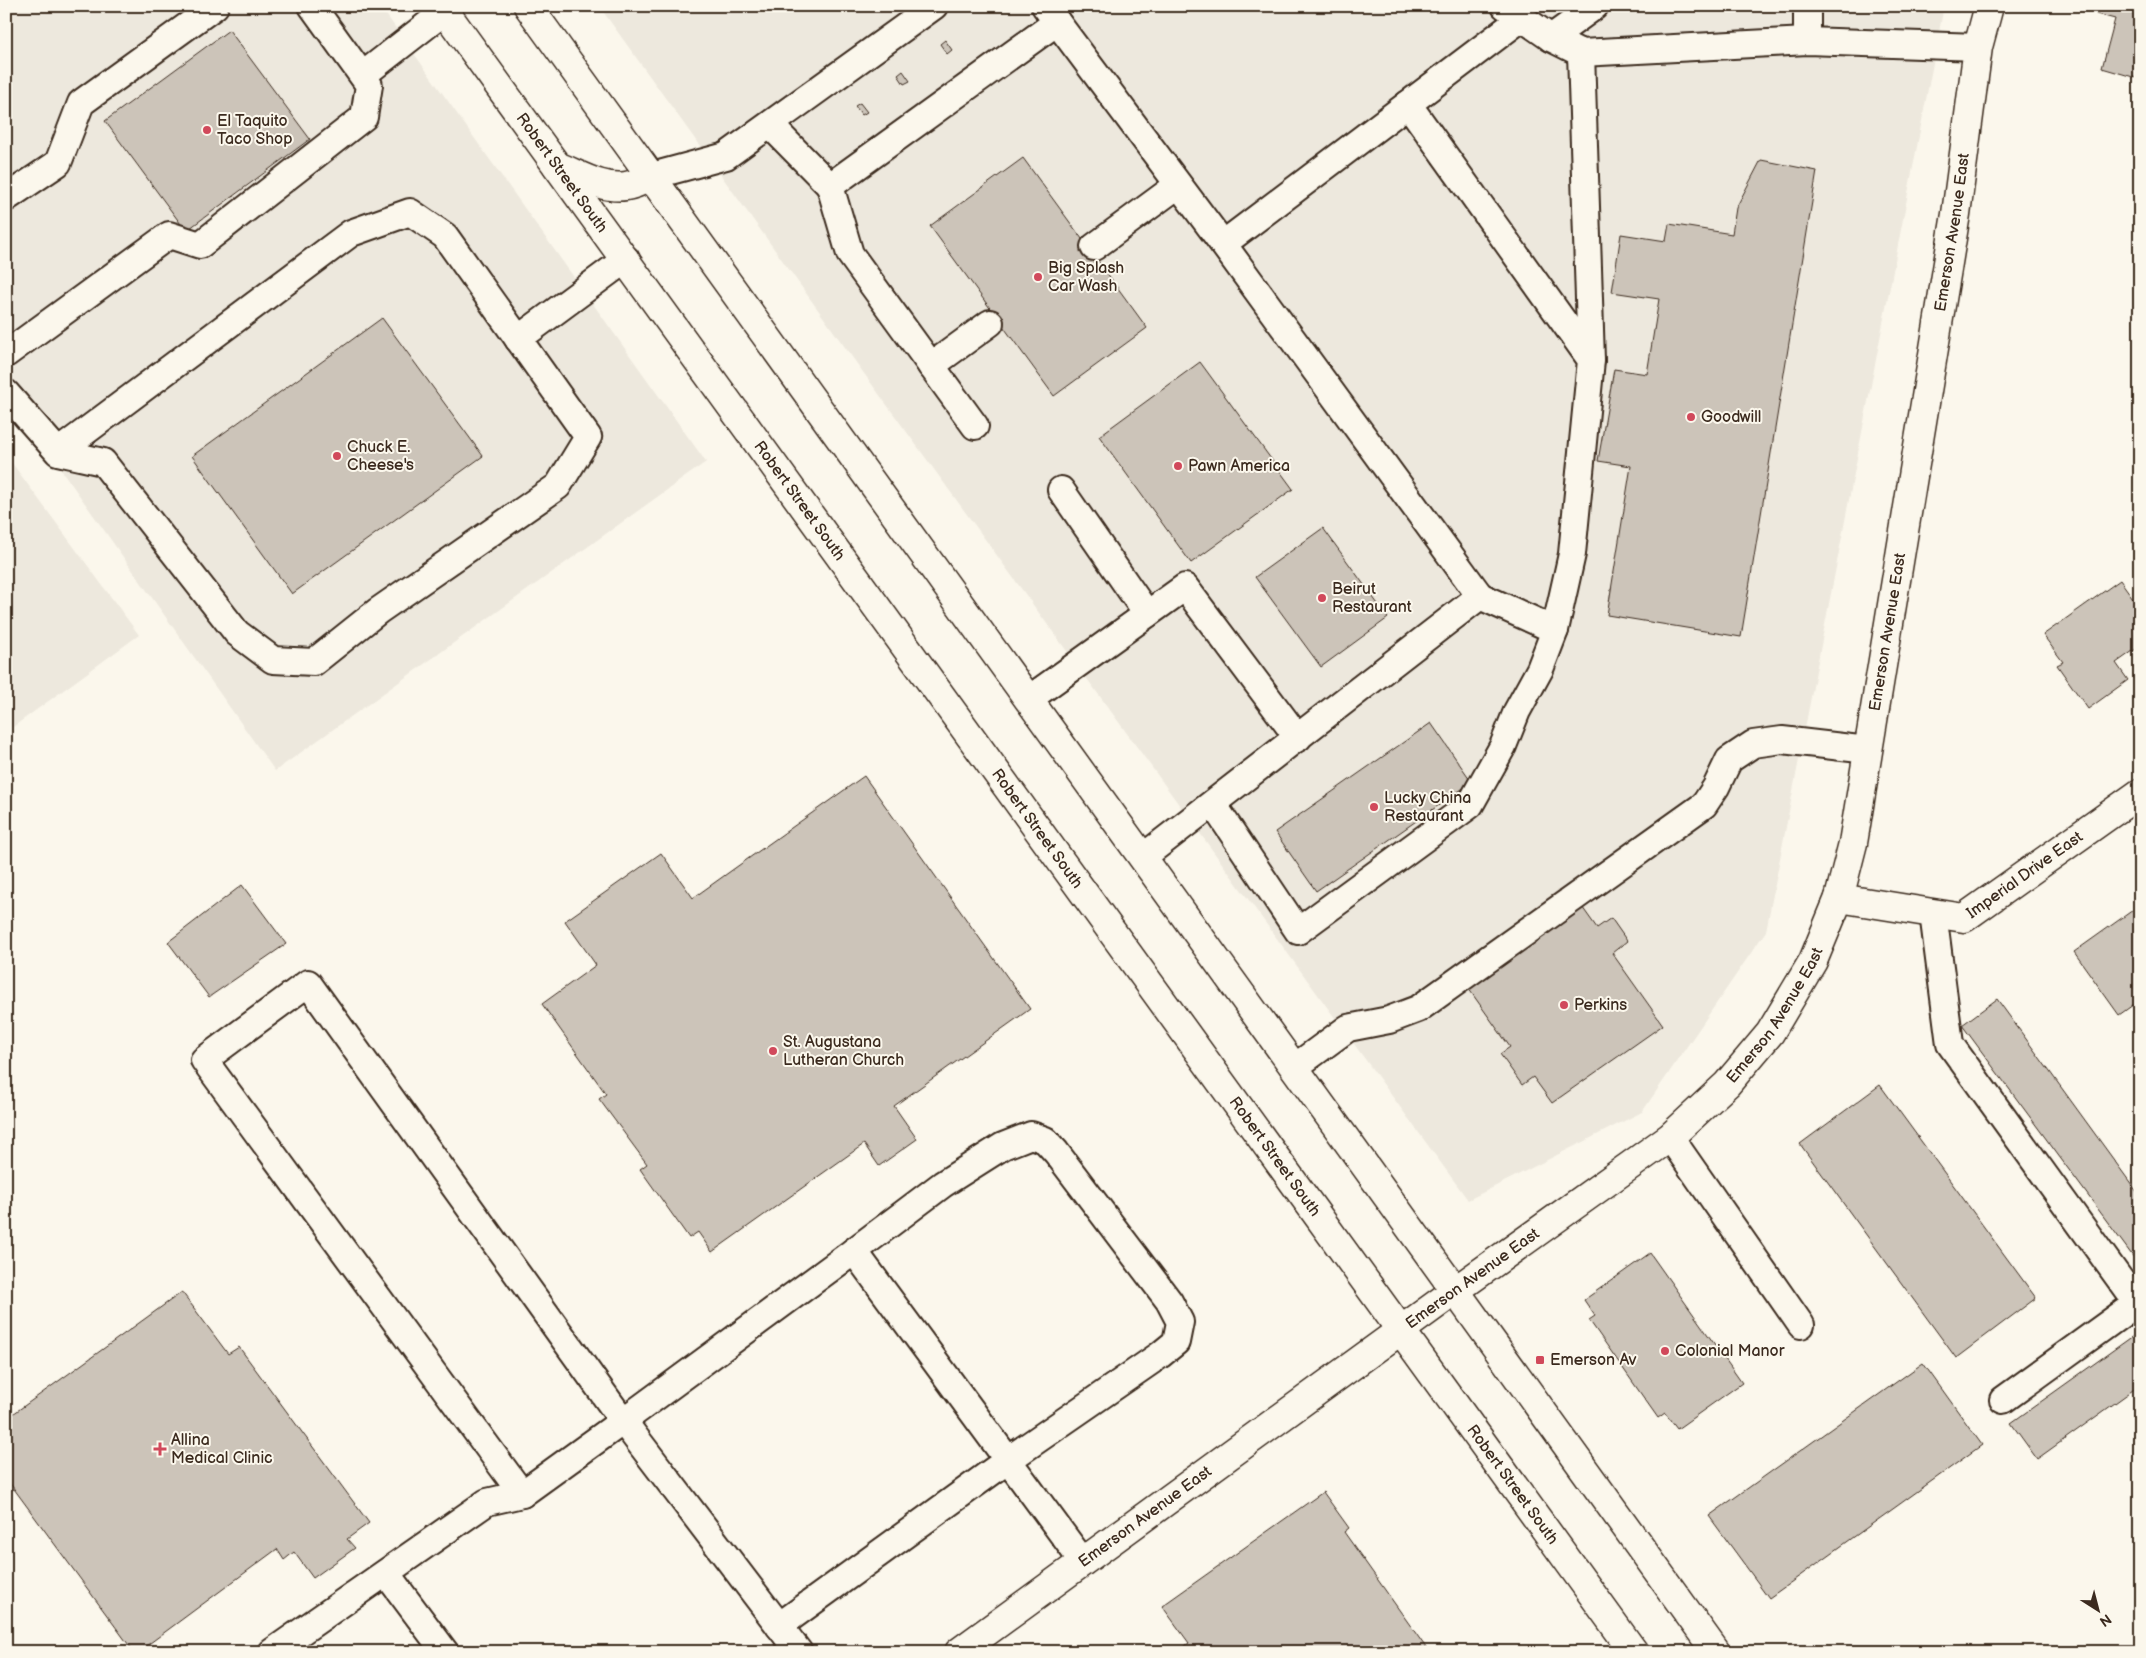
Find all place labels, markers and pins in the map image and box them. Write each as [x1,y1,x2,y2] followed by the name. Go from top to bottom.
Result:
[217,112,293,149] place label: El Taquito Taco Shop
[201,124,213,136] marker: El Taquito Taco Shop
[1048,259,1124,296] place label: Big Splash Car Wash
[1032,271,1044,283] marker: Big Splash Car Wash
[1701,408,1761,427] place label: Goodwill
[1685,411,1697,423] marker: Goodwill
[347,438,414,475] place label: Chuck E. Cheese's
[331,450,343,462] marker: Chuck E. Cheese's
[1188,457,1290,476] place label: Pawn America
[1172,460,1184,472] marker: Pawn America
[1332,580,1412,617] place label: Beirut Restaurant
[1316,592,1328,604] marker: Beirut Restaurant
[1384,789,1471,826] place label: Lucky China Restaurant
[1368,801,1380,813] marker: Lucky China Restaurant
[1574,996,1627,1015] place label: Perkins
[1558,999,1570,1011] marker: Perkins
[783,1033,904,1070] place label: St. Augustana Lutheran Church
[767,1045,779,1057] marker: St. Augustana Lutheran Church
[1675,1342,1785,1361] place label: Colonial Manor
[1659,1345,1671,1357] marker: Colonial Manor
[1550,1351,1637,1370] place label: Emerson Av
[1534,1354,1546,1366] marker: Emerson Av
[171,1431,273,1468] place label: Allina Medical Clinic
[153,1442,167,1456] marker: Allina Medical Clinic

